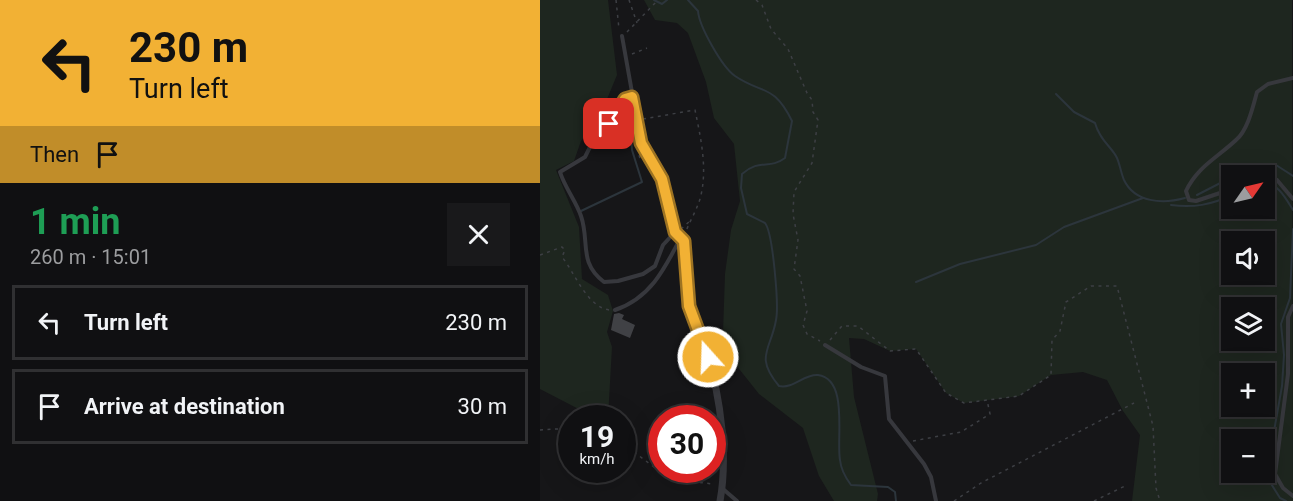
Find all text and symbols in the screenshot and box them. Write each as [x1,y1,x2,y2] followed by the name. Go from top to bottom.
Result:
[129,23,248,72] text: 230 m
[30,24,108,102] icon: left
[129,73,229,105] text: Turn left
[583,98,634,149] pin
[592,107,625,140] icon: arrive
[91,138,124,171] icon: arrive
[30,142,79,167] text: Then
[1221,165,1275,219] north arrow
[1221,165,1275,483] map controls
[30,201,121,243] text: 1 min
[447,203,510,266] button: close
[1221,231,1275,285] button: sound
[30,245,151,269] text: 260 m · 15:01
[1221,297,1275,351] button: layers
[33,306,66,339] icon: left
[84,310,168,335] text: Turn left
[445,310,507,335] text: 230 m
[676,325,740,389] position arrow
[1221,363,1275,417] button: +
[33,390,66,423] icon: arrive
[84,394,285,419] text: Arrive at destination
[458,394,507,419] text: 30 m
[648,405,726,483] speed limit sign: 30
[580,419,614,454] text: 19
[1221,429,1275,483] button: −
[579,450,615,468] text: km/h

